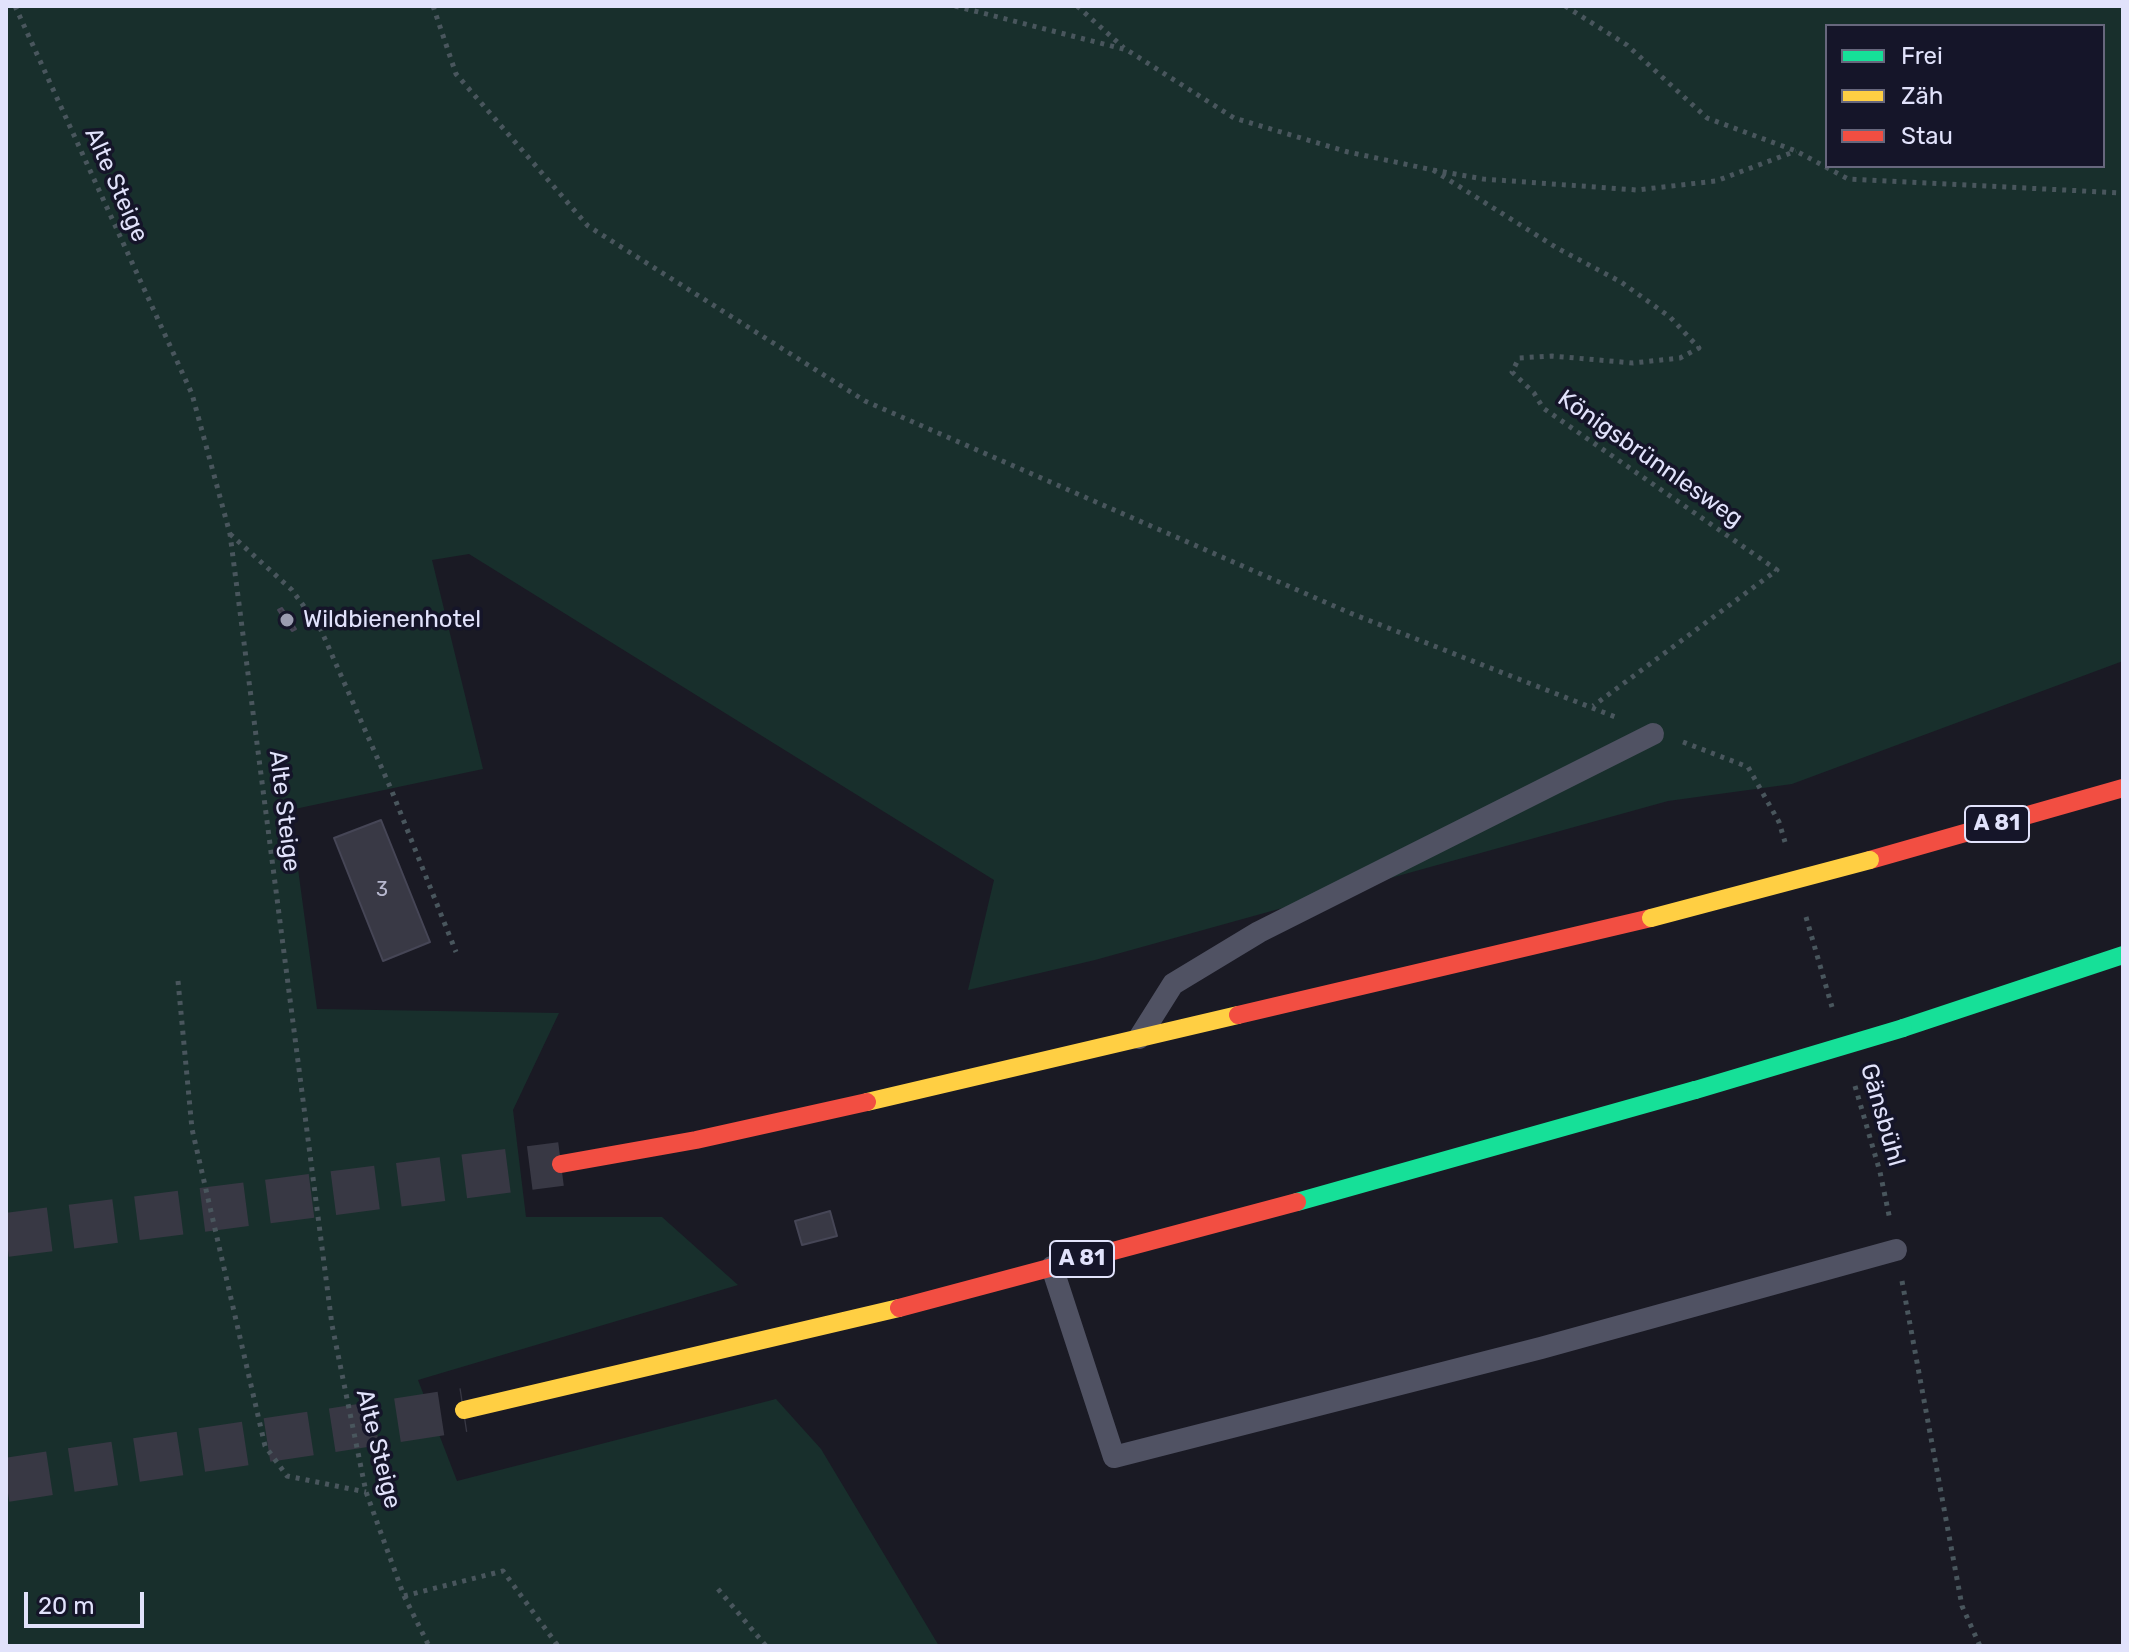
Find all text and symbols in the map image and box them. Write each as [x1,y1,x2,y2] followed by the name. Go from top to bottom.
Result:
[1825,24,2105,168] legend
[1901,42,1943,70] text: Frei
[1901,82,1943,110] text: Zäh
[1901,122,1953,150] text: Stau
[78,123,154,247] street label: Alte Steige
[1552,384,1748,534] street label: Königsbrünnlesweg
[303,606,481,634] place label: Wildbienenhotel
[278,611,296,629] marker: Wildbienenhotel
[262,749,306,873] street label: Alte Steige
[1965,806,2029,842] road number: A 81
[376,878,388,902] house number: 3
[1854,1060,1910,1170] street label: Gänsbühl
[1050,1241,1114,1277] road number: A 81
[349,1386,407,1512] street label: Alte Steige
[28,1576,148,1626] scale bar
[38,1592,95,1620] text: 20 m

